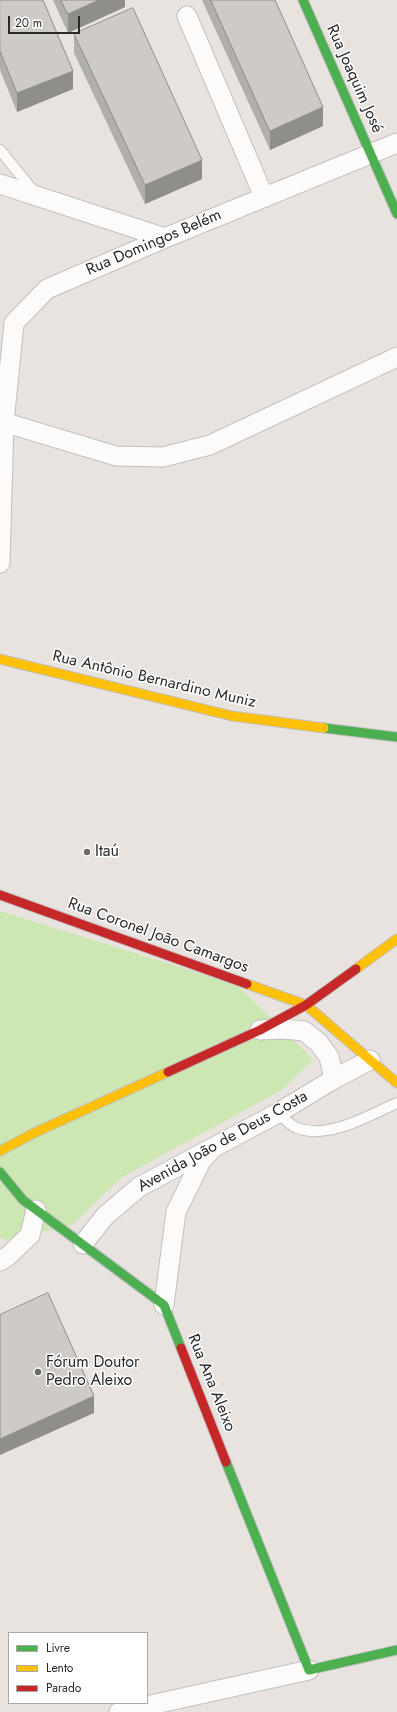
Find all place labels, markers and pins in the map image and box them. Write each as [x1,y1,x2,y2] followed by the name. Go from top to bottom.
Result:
[95,842,119,862] place label: Itaú
[82,847,92,857] marker: Itaú
[46,1353,140,1391] place label: Fórum Doutor Pedro Aleixo
[33,1367,43,1377] marker: Fórum Doutor Pedro Aleixo

